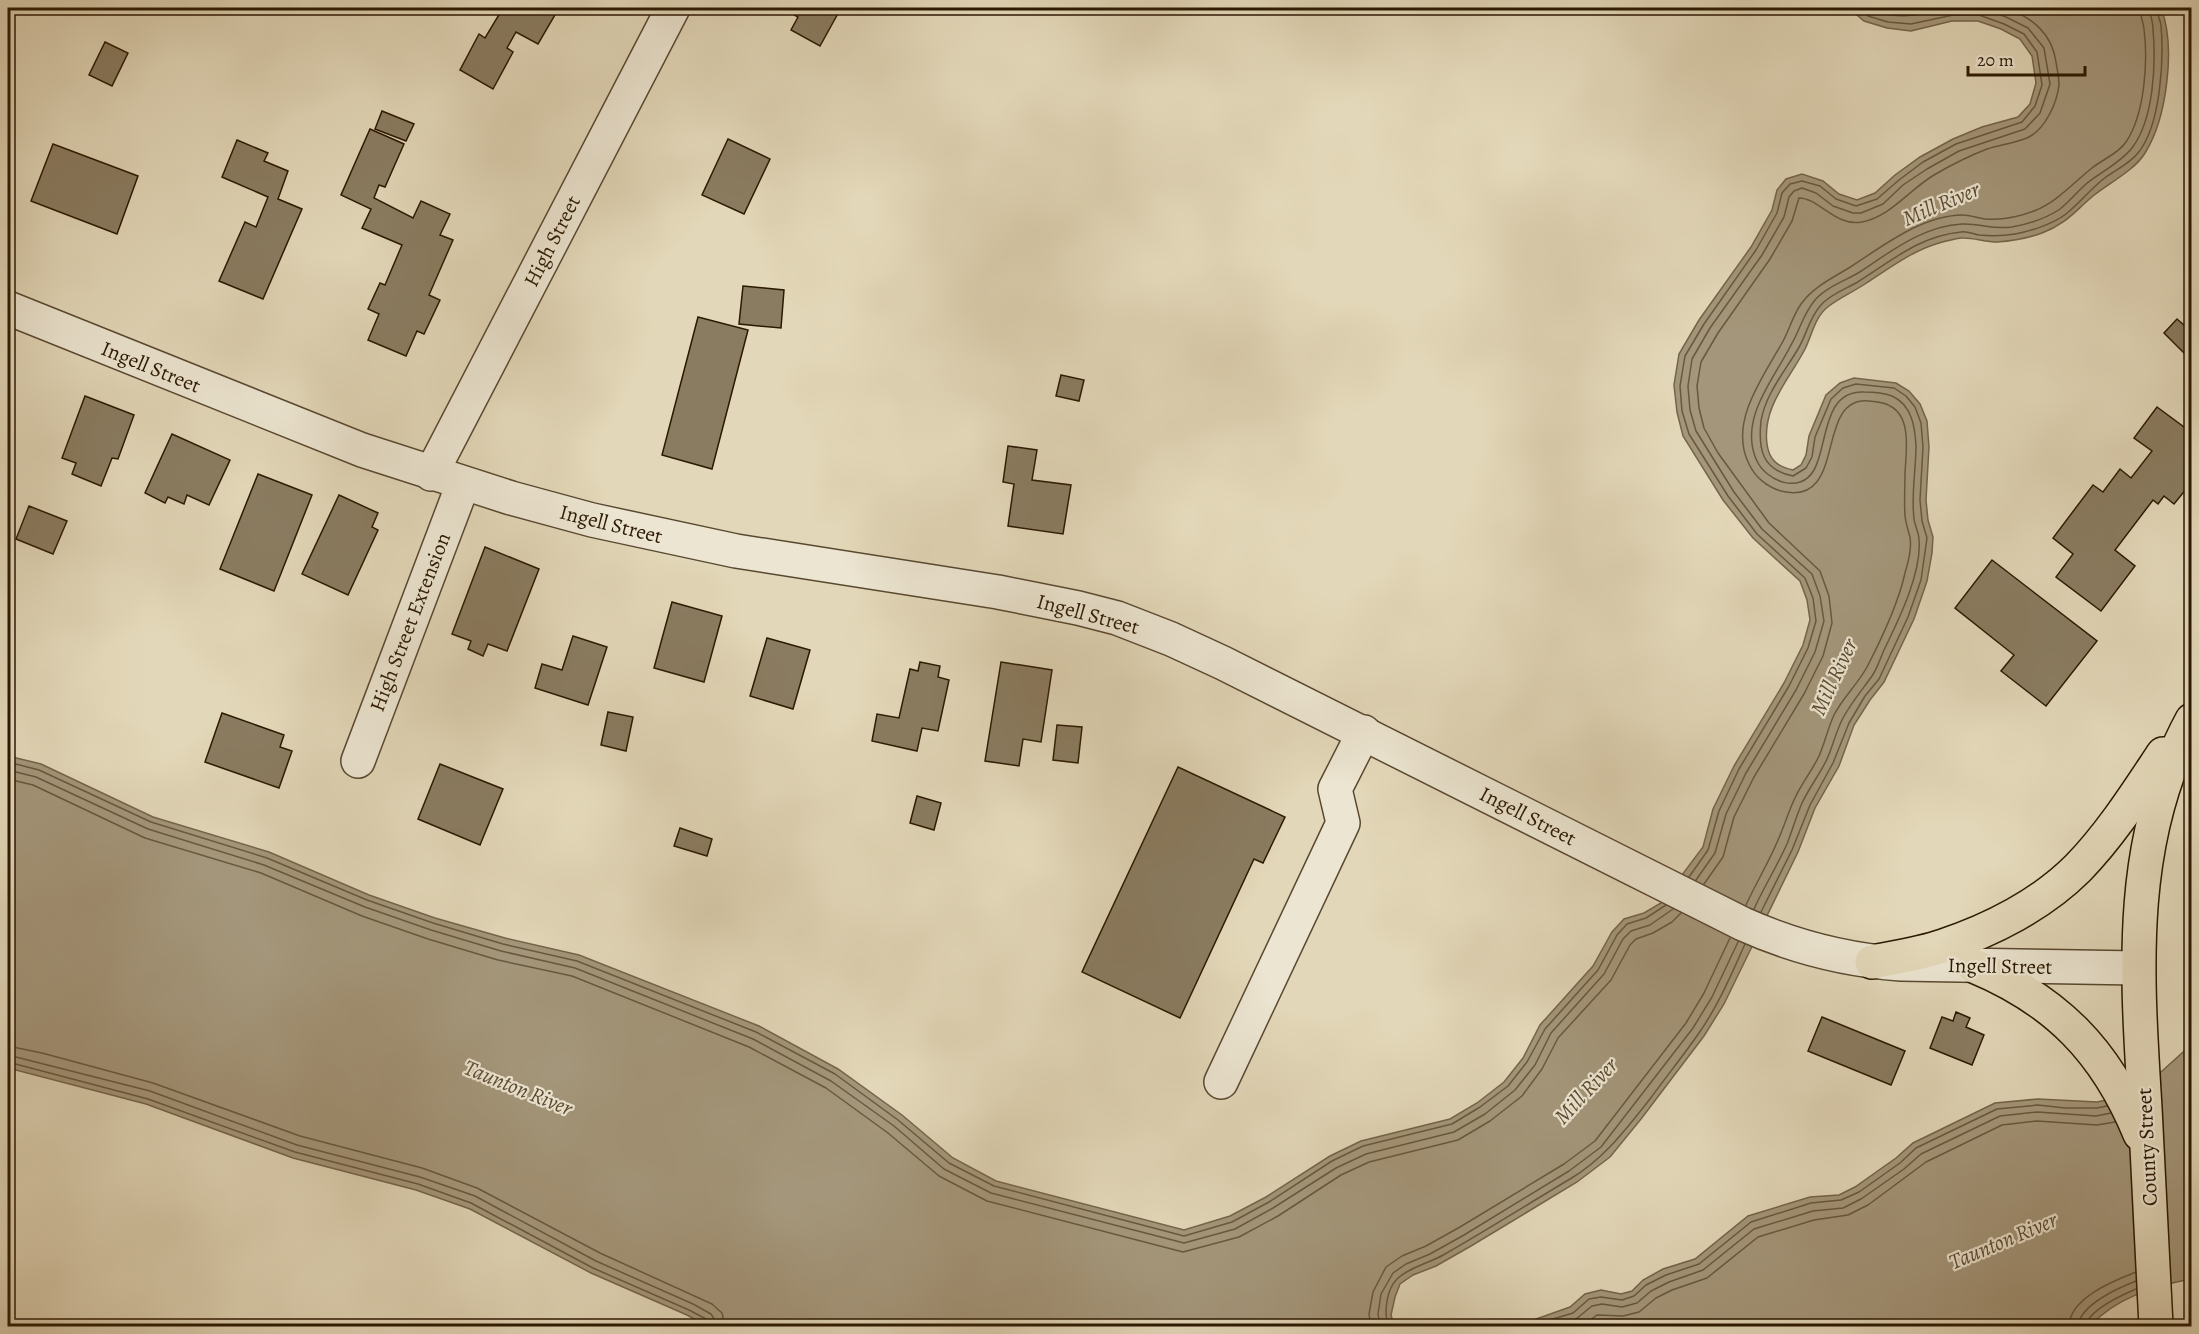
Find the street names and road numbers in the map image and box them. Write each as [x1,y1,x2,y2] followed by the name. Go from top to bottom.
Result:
[517,190,587,291] street label: High Street
[97,334,205,400] street label: Ingell Street
[557,498,665,550] street label: Ingell Street
[363,528,457,716] street label: High Street Extension
[1034,587,1142,641] street label: Ingell Street
[1475,780,1581,852] street label: Ingell Street
[1947,951,2053,981] street label: Ingell Street
[2130,1087,2164,1207] street label: County Street

